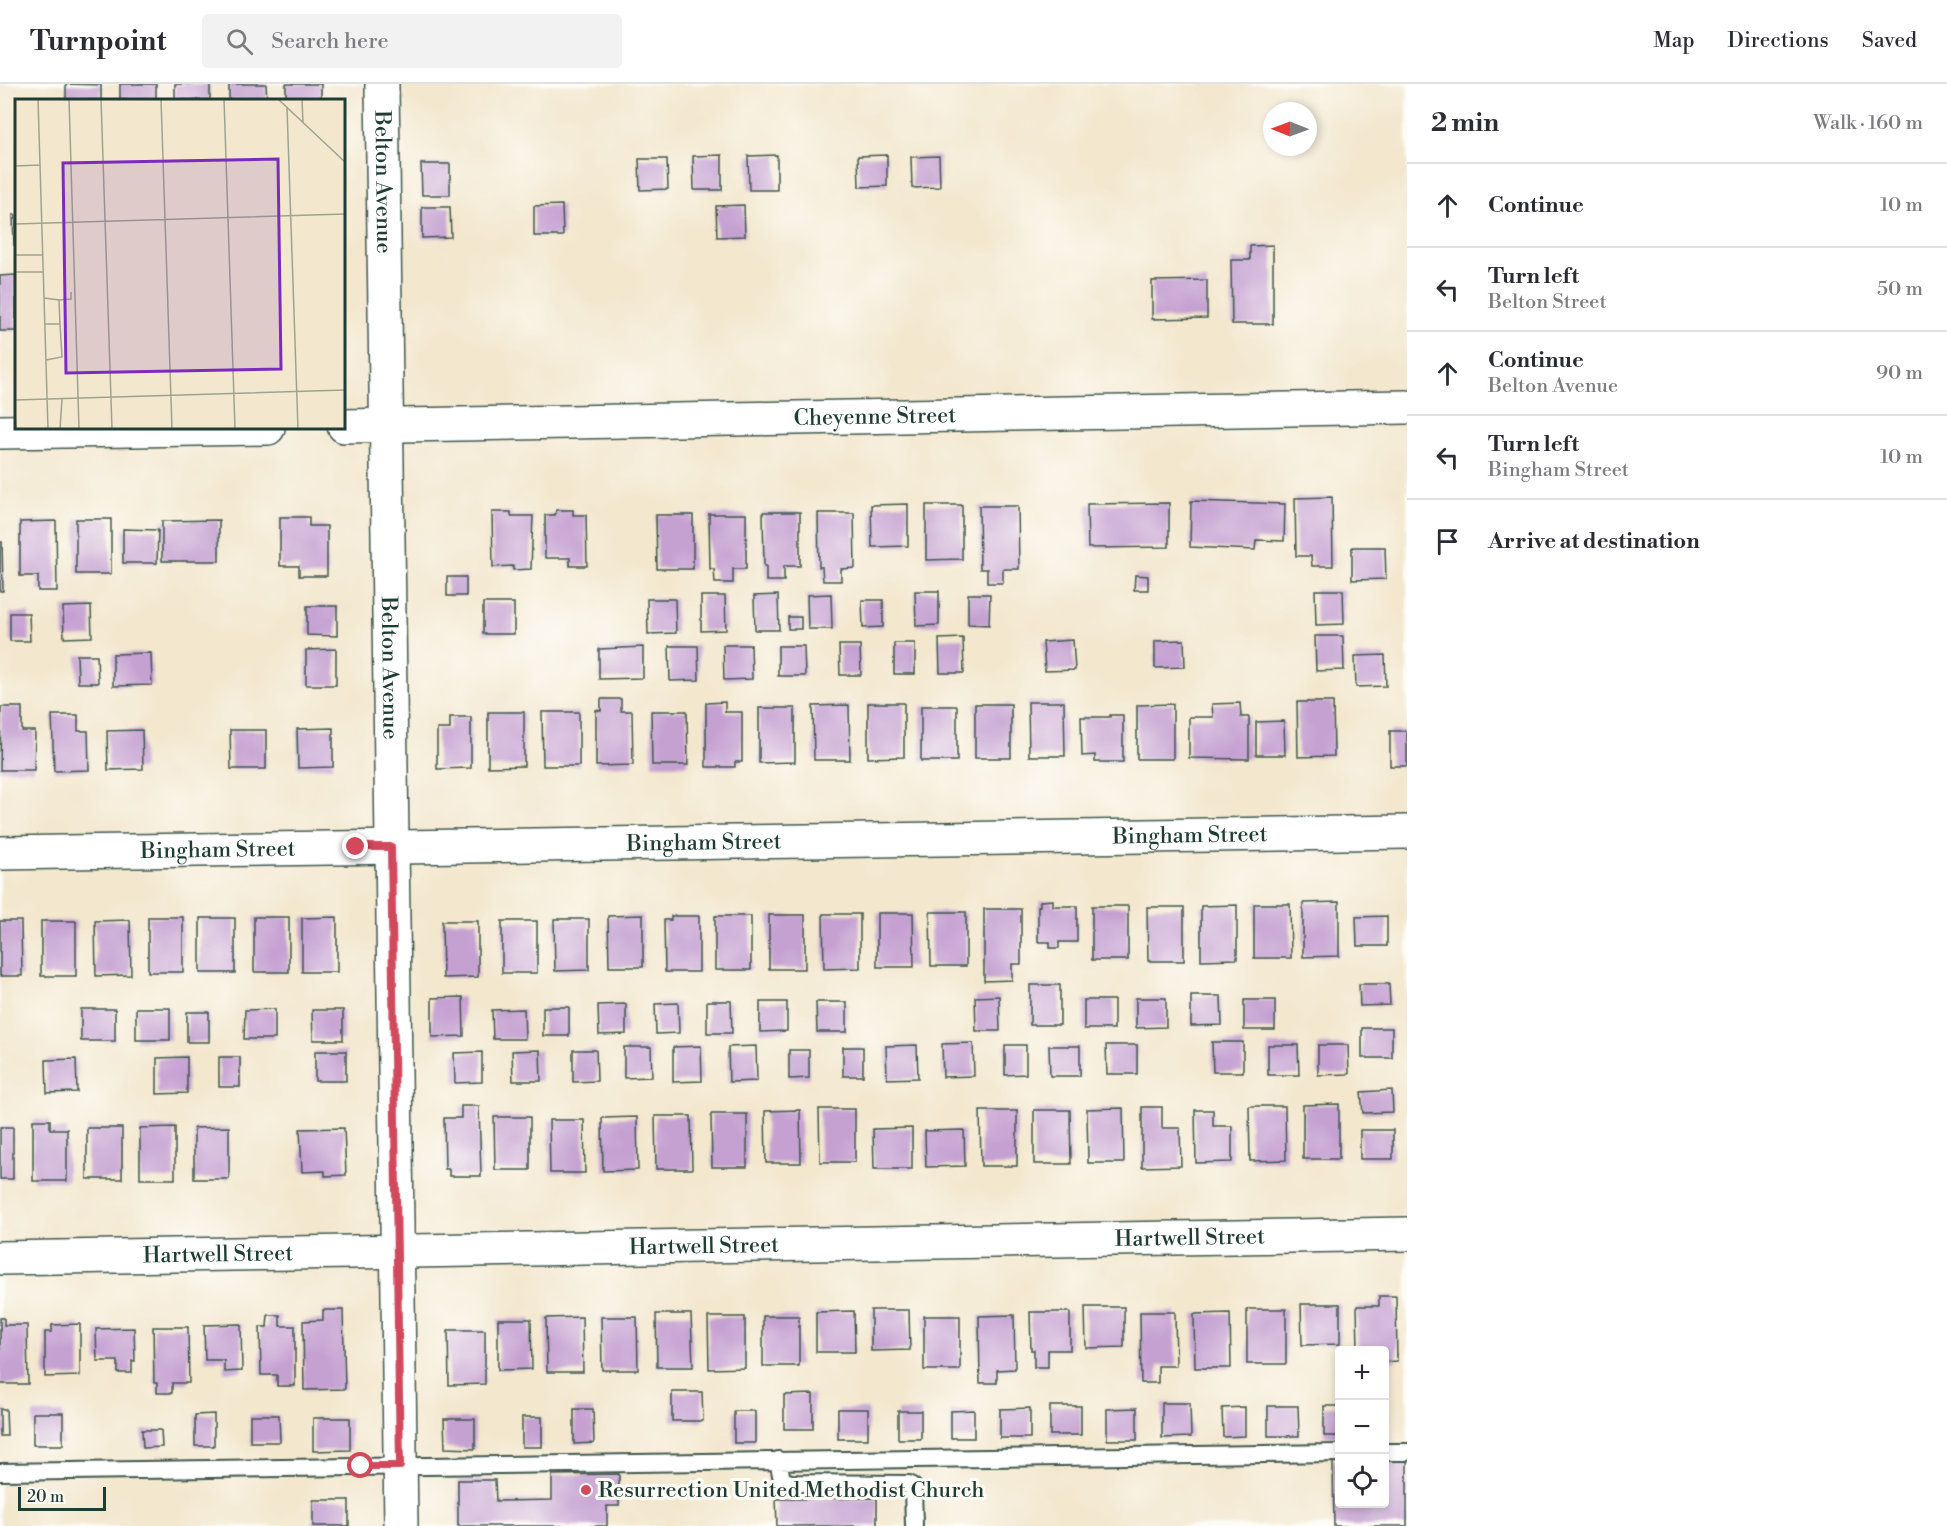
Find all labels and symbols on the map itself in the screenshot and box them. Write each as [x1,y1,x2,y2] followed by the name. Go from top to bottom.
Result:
[15,99,345,429] inset map
[1263,102,1317,156] north arrow
[369,109,398,254] street label: Belton Avenue
[793,402,957,431] street label: Cheyenne Street
[375,595,404,740] street label: Belton Avenue
[1111,821,1268,850] street label: Bingham Street
[625,828,782,857] street label: Bingham Street
[342,833,368,859] route end
[139,835,296,864] street label: Bingham Street
[1114,1223,1265,1252] street label: Hartwell Street
[629,1231,779,1261] street label: Hartwell Street
[143,1239,294,1269] street label: Hartwell Street
[347,1452,373,1478] route start
[598,1477,984,1504] place label: Resurrection United Methodist Church
[579,1483,593,1497] marker: Resurrection United Methodist Church
[18,1484,106,1512] scale bar

